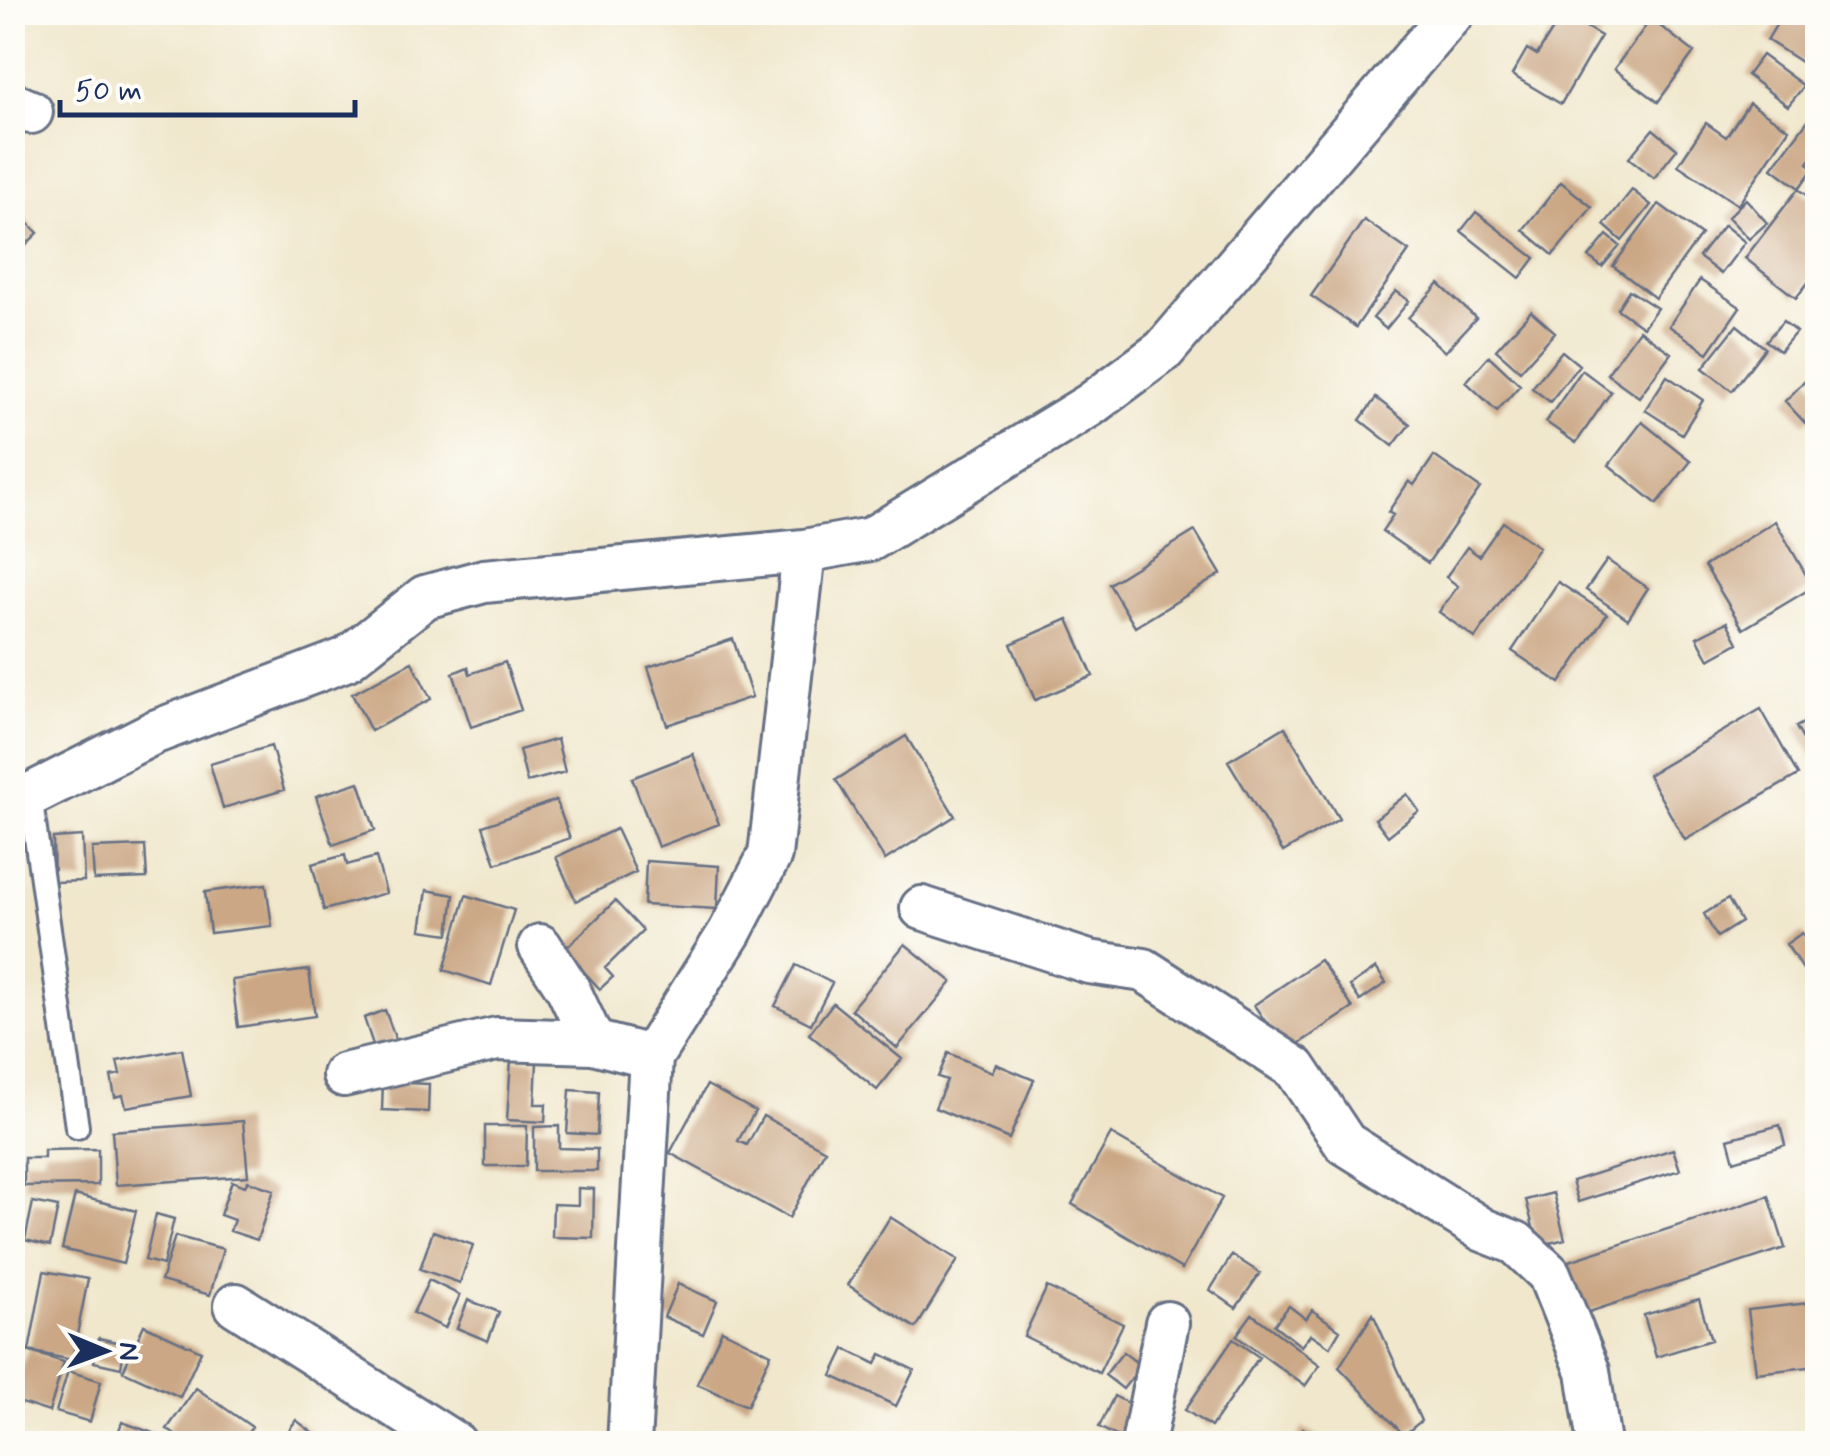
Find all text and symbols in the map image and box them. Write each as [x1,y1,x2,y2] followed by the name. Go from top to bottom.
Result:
[60,55,355,117] scale bar
[75,72,142,111] text: 50 m
[55,1301,155,1401] north arrow
[109,1342,146,1361] text: N

